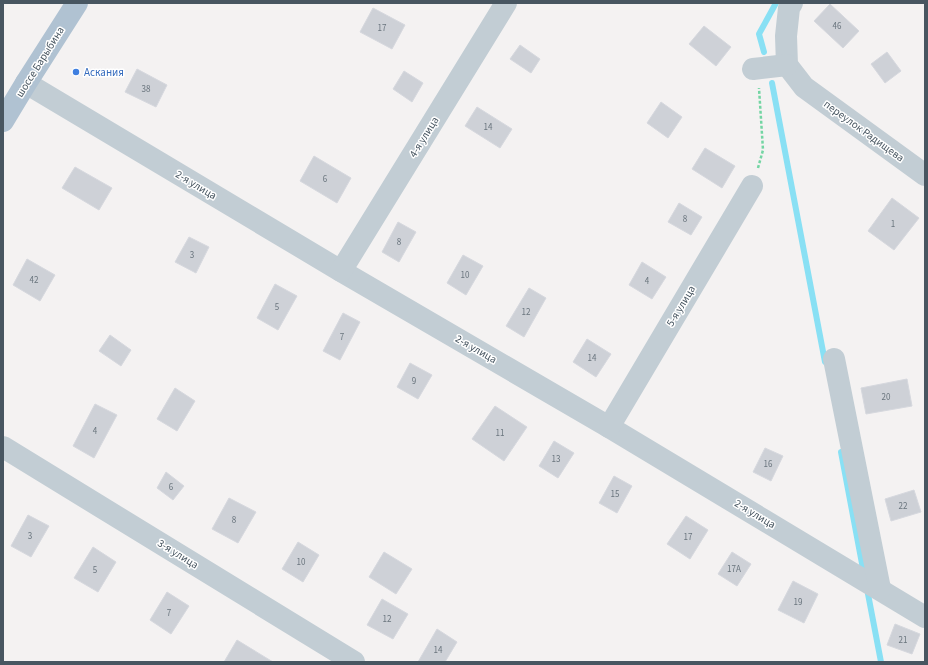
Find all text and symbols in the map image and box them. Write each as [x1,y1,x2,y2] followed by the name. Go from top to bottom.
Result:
[833,20,842,33] house number: 46
[378,22,387,35] house number: 17
[12,24,68,100] street label: шоссе Барыбина
[84,65,124,80] place label: Аскания
[71,67,81,77] marker: Аскания
[142,83,151,96] house number: 38
[821,97,907,165] street label: переулок Радищева
[406,114,442,160] street label: 4-я улица
[484,121,493,134] house number: 14
[173,167,219,203] street label: 2-я улица
[323,173,328,186] house number: 6
[683,213,688,226] house number: 8
[891,218,895,231] house number: 1
[397,236,402,249] house number: 8
[190,249,195,262] house number: 3
[461,269,470,282] house number: 10
[30,274,39,287] house number: 42
[645,275,650,288] house number: 4
[663,283,699,329] street label: 5-я улица
[275,301,280,314] house number: 5
[522,306,531,319] house number: 12
[340,331,345,344] house number: 7
[453,331,499,367] street label: 2-я улица
[588,352,597,365] house number: 14
[412,375,417,388] house number: 9
[882,391,891,404] house number: 20
[93,425,98,438] house number: 4
[496,427,504,440] house number: 11
[552,453,561,466] house number: 13
[764,458,773,471] house number: 16
[169,481,174,494] house number: 6
[611,488,620,501] house number: 15
[732,496,778,532] street label: 2-я улица
[899,500,908,513] house number: 22
[232,514,237,527] house number: 8
[28,530,33,543] house number: 3
[684,531,693,544] house number: 17
[155,536,201,572] street label: 3-я улица
[297,556,306,569] house number: 10
[727,563,741,576] house number: 17А
[93,564,98,577] house number: 5
[794,596,803,609] house number: 19
[167,607,172,620] house number: 7
[383,613,392,626] house number: 12
[899,634,907,647] house number: 21
[434,644,443,657] house number: 14

